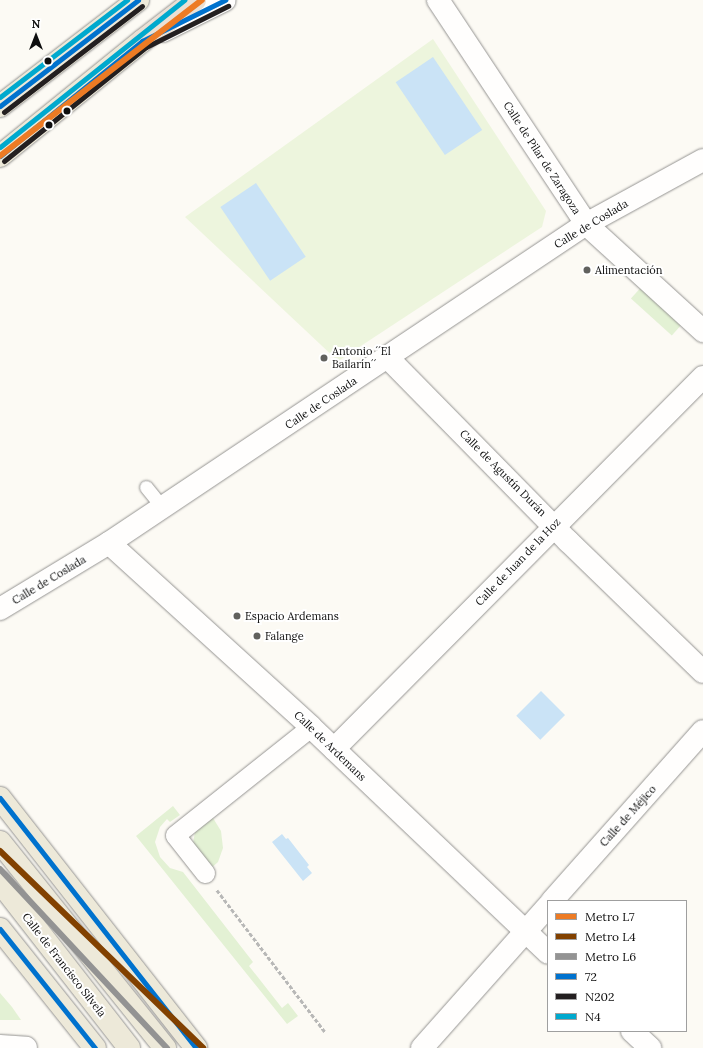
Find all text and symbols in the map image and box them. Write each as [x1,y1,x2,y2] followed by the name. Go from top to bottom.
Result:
[16,16,56,56] north arrow
[32,17,40,31] text: N
[43,56,53,66] unlabelled marker
[501,99,583,217] street label: Calle de Pilar de Zaragoza
[62,106,72,116] unlabelled marker
[44,120,54,130] unlabelled marker
[552,197,630,251] street label: Calle de Coslada
[595,263,662,277] place label: Alimentación
[582,265,592,275] marker: Alimentación
[332,345,391,371] place label: Antonio ´´El Bailarín´´
[319,353,329,363] marker: Antonio ´´El Bailarín´´
[283,374,359,432] street label: Calle de Coslada
[457,427,549,519] street label: Calle de Agustín Durán
[473,515,563,609] street label: Calle de Juan de la Hoz
[10,553,88,607] street label: Calle de Coslada
[245,609,339,623] place label: Espacio Ardemans
[232,611,242,621] marker: Espacio Ardemans
[265,629,304,643] place label: Falange
[252,631,262,641] marker: Falange
[291,708,369,784] street label: Calle de Ardemans
[597,783,659,849] street label: Calle de Méjico
[547,900,687,1032] legend
[585,909,634,924] text: Metro L7
[19,910,109,1020] street label: Calle de Francisco Silvela
[585,929,636,944] text: Metro L4
[585,949,636,964] text: Metro L6
[585,969,597,984] text: 72
[585,989,614,1004] text: N202
[585,1009,601,1024] text: N4

